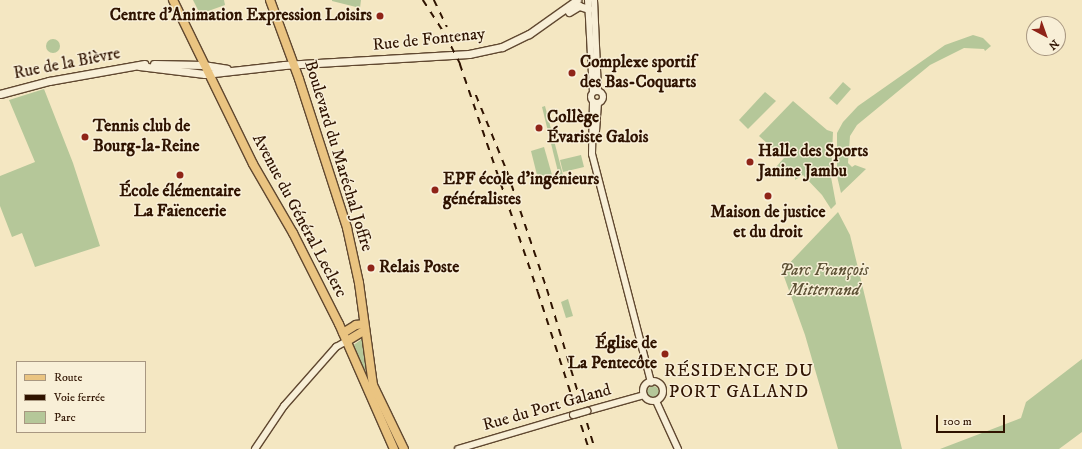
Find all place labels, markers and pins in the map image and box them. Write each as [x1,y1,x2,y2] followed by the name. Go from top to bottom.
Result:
[110,6,372,26] place label: Centre d'Animation Expression Loisirs
[375,11,385,21] marker: Centre d'Animation Expression Loisirs
[580,53,696,93] place label: Complexe sportif des Bas-Coquarts
[567,68,577,78] marker: Complexe sportif des Bas-Coquarts
[547,108,648,148] place label: Collège Évariste Galois
[93,117,199,157] place label: Tennis club de Bourg-la-Reine
[534,123,544,133] marker: Collège Évariste Galois
[80,132,90,142] marker: Tennis club de Bourg-la-Reine
[758,142,868,182] place label: Halle des Sports Janine Jambu
[745,157,755,167] marker: Halle des Sports Janine Jambu
[175,170,185,180] marker: École élémentaire La Faïencerie
[443,170,599,210] place label: EPF école d'ingénieurs généralistes
[119,182,241,222] place label: École élémentaire La Faïencerie
[430,185,440,195] marker: EPF école d'ingénieurs généralistes
[763,191,773,201] marker: Maison de justice et du droit
[711,203,825,243] place label: Maison de justice et du droit
[379,258,459,278] place label: Relais Poste
[366,263,376,273] marker: Relais Poste
[568,334,657,374] place label: Église de La Pentecôte
[660,349,670,359] marker: Église de La Pentecôte

